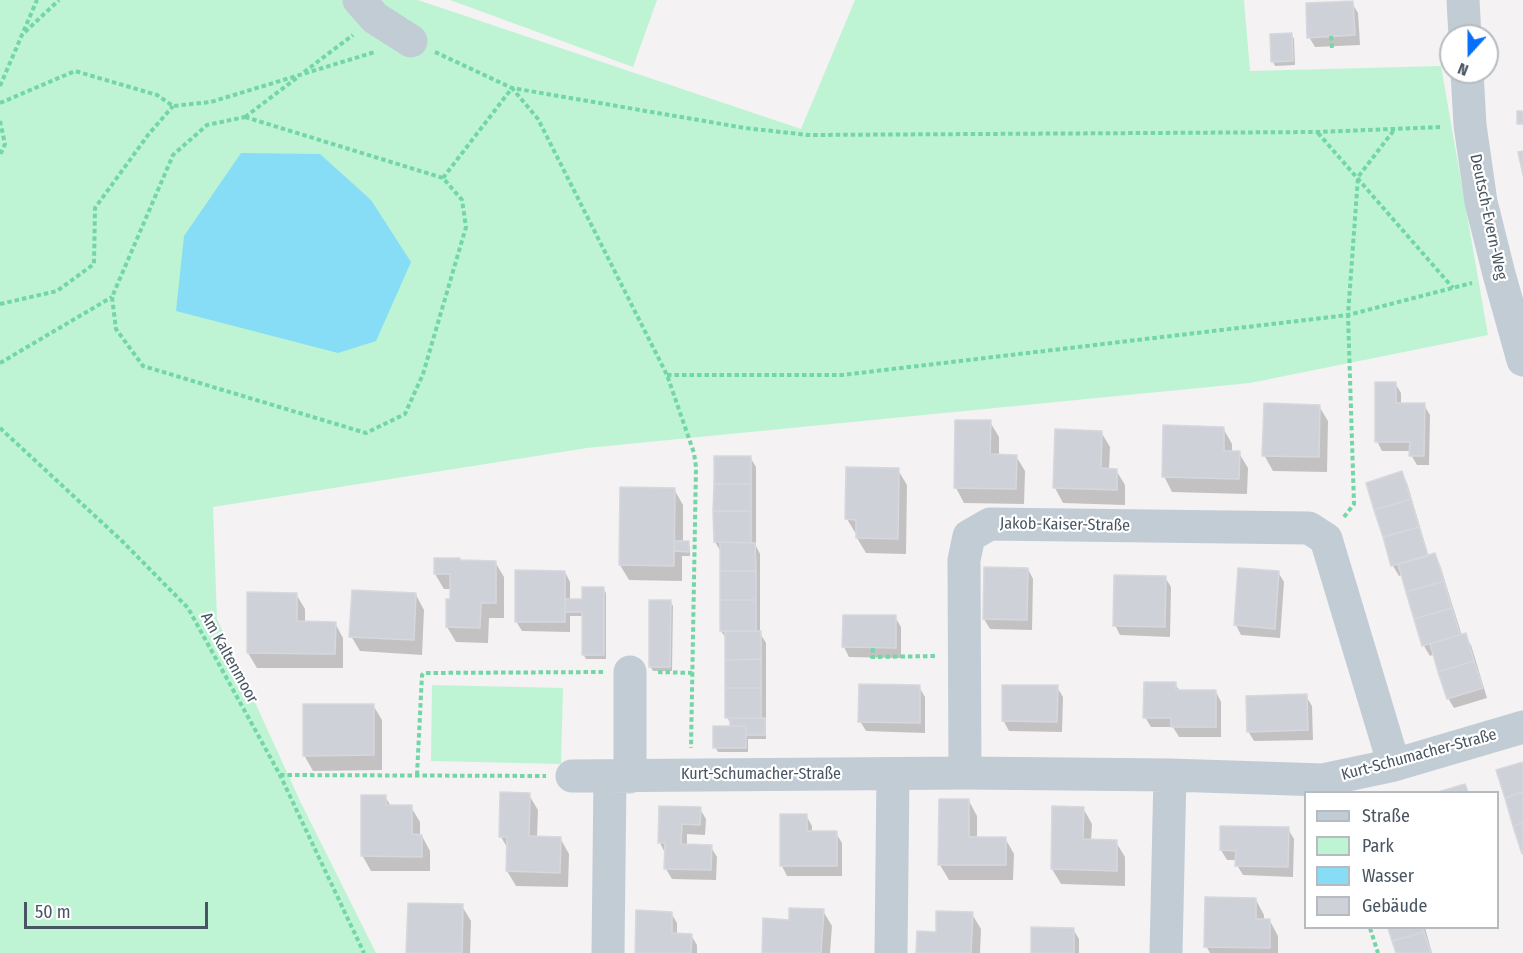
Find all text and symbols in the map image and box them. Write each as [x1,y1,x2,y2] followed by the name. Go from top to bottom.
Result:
[1439,24,1499,84] north arrow
[1455,59,1471,80] text: N
[1465,152,1511,282] street label: Deutsch-Evern-Weg
[1000,514,1130,536] street label: Jakob-Kaiser-Straße
[196,609,262,707] street label: Am Kaltenmoor
[1339,725,1499,785] street label: Kurt-Schumacher-Straße
[681,765,841,785] street label: Kurt-Schumacher-Straße
[1304,791,1499,929] legend
[1362,805,1410,827] text: Straße
[1362,835,1394,857] text: Park
[1362,865,1414,887] text: Wasser
[27,890,212,928] scale bar
[1362,895,1427,917] text: Gebäude
[35,901,71,923] text: 50 m

